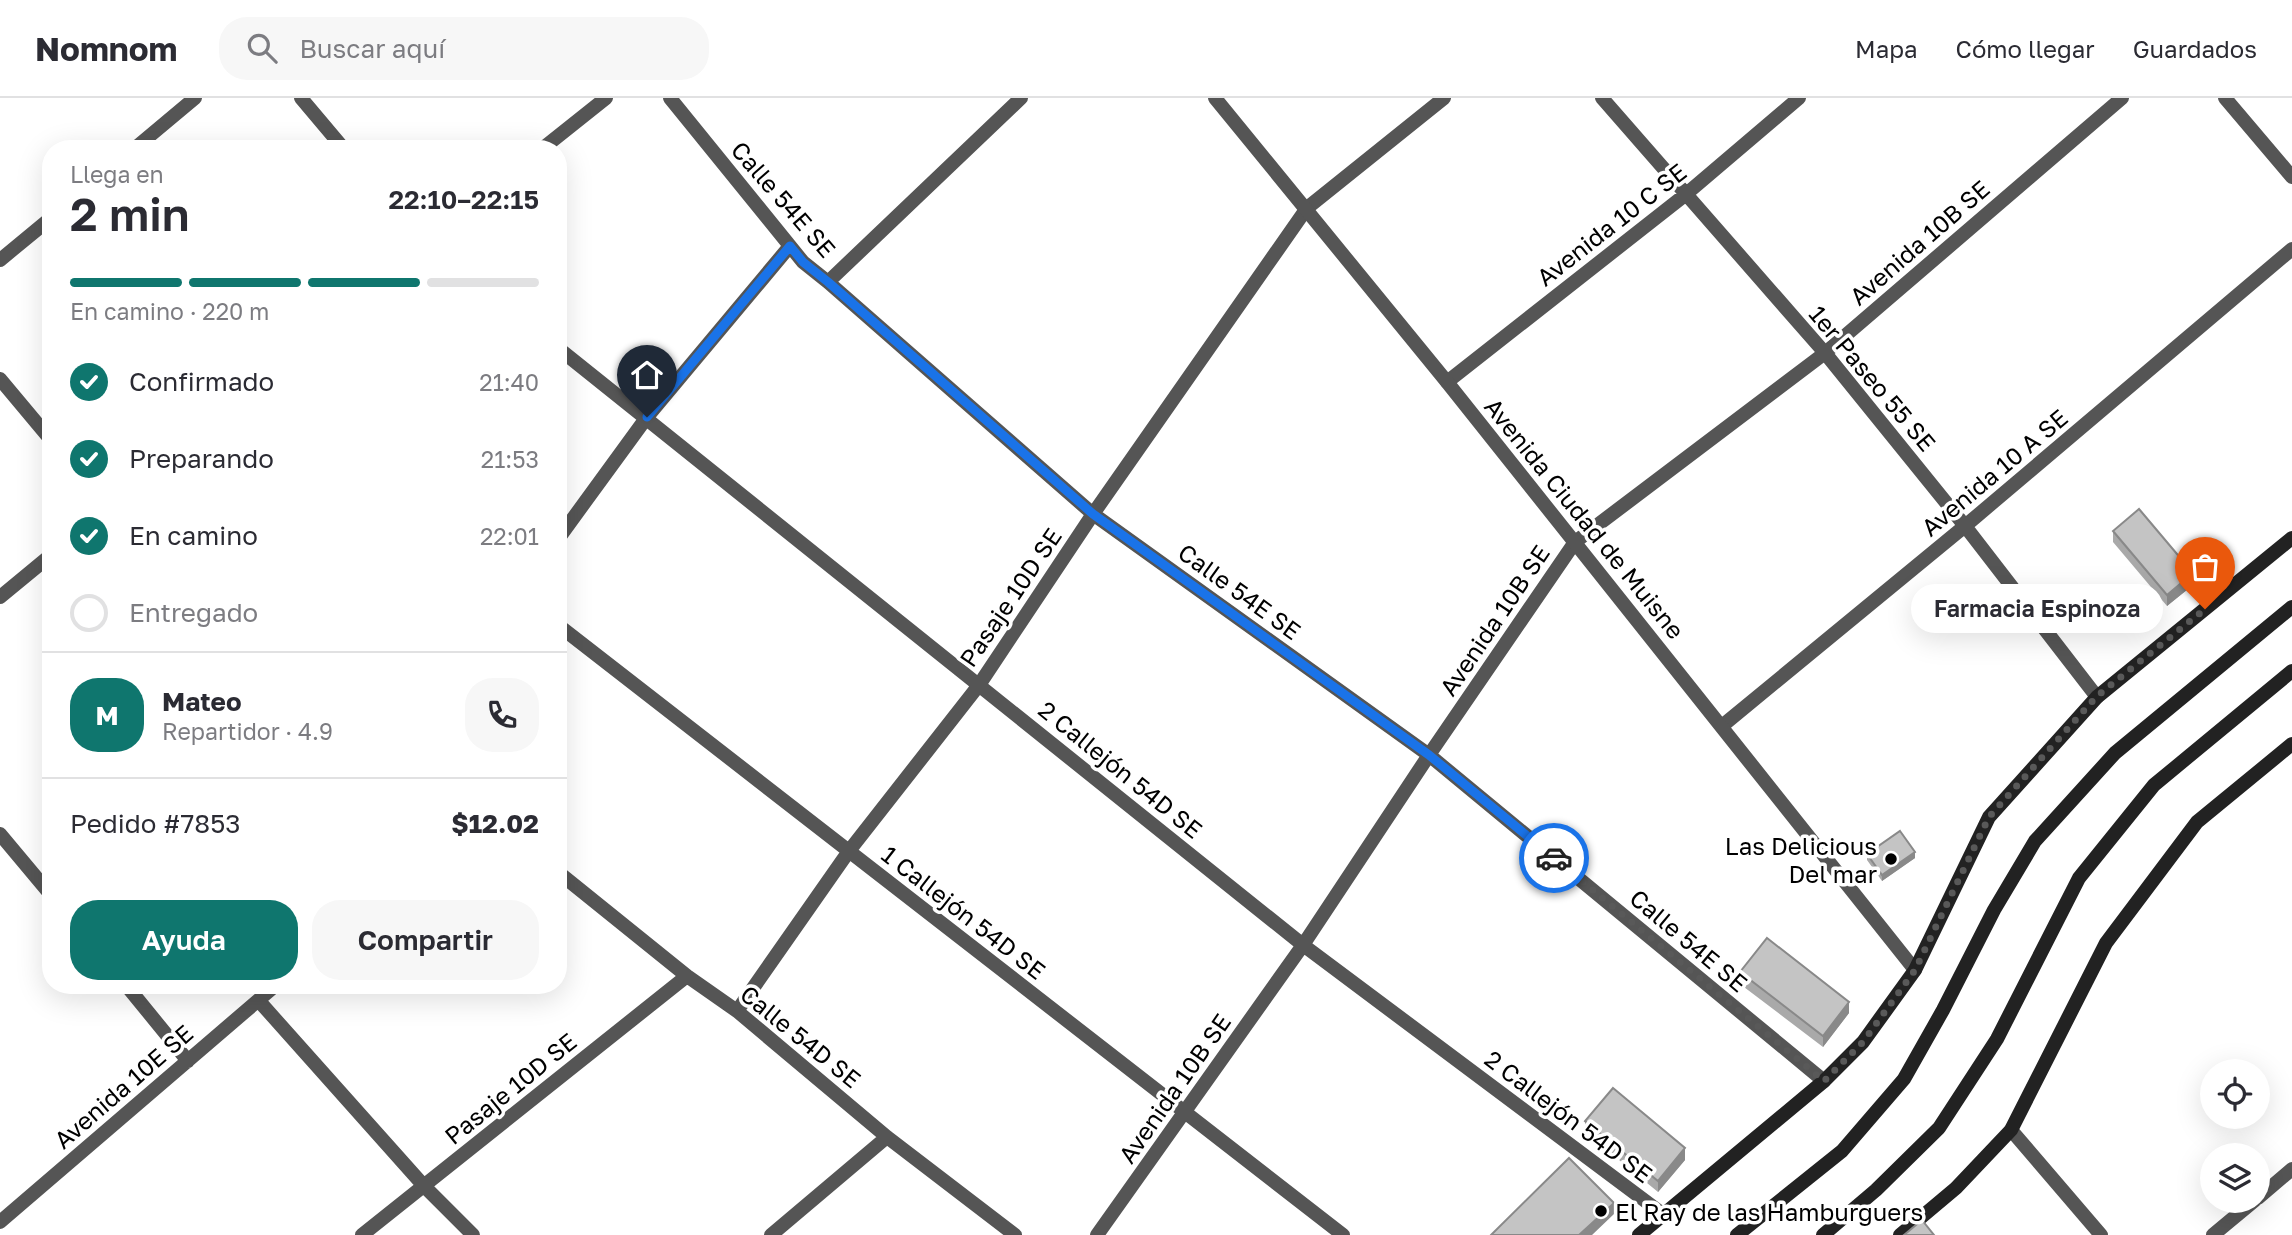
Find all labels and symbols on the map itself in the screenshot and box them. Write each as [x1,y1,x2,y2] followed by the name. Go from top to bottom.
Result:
[726,135,842,263] street label: Calle 54E SE
[1530,157,1692,291] street label: Avenida 10 C SE
[1843,173,1995,311] street label: Avenida 10B SE
[1804,299,1942,457] street label: 1er Paseo 55 SE
[617,345,677,417] pin
[1479,392,1691,644] street label: Avenida Ciudad de Muisne
[1915,403,2073,541] street label: Avenida 10 A SE
[953,522,1067,672] street label: Pasaje 10D SE
[1173,537,1307,645] street label: Calle 54E SE
[2175,537,2235,609] pin
[1433,539,1555,701] street label: Avenida 10B SE
[1911,584,2163,634] callout: Farmacia Espinoza
[1033,694,1209,844] street label: 2 Callejón 54D SE
[1519,823,1589,893] courier
[1725,831,1877,888] place label: Las Delicious Del mar
[876,839,1052,985] street label: 1 Callejón 54D SE
[1883,851,1899,867] marker: Las Delicious Del mar
[1624,883,1754,997] street label: Calle 54E SE
[735,979,867,1093] street label: Calle 54D SE
[1112,1008,1236,1168] street label: Avenida 10B SE
[48,1018,198,1154] street label: Avenida 10E SE
[438,1026,582,1150] street label: Pasaje 10D SE
[1480,1044,1658,1188] street label: 2 Callejón 54D SE
[1615,1197,1923,1226] place label: El Ray de las Hamburguers
[1593,1203,1609,1219] marker: El Ray de las Hamburguers

